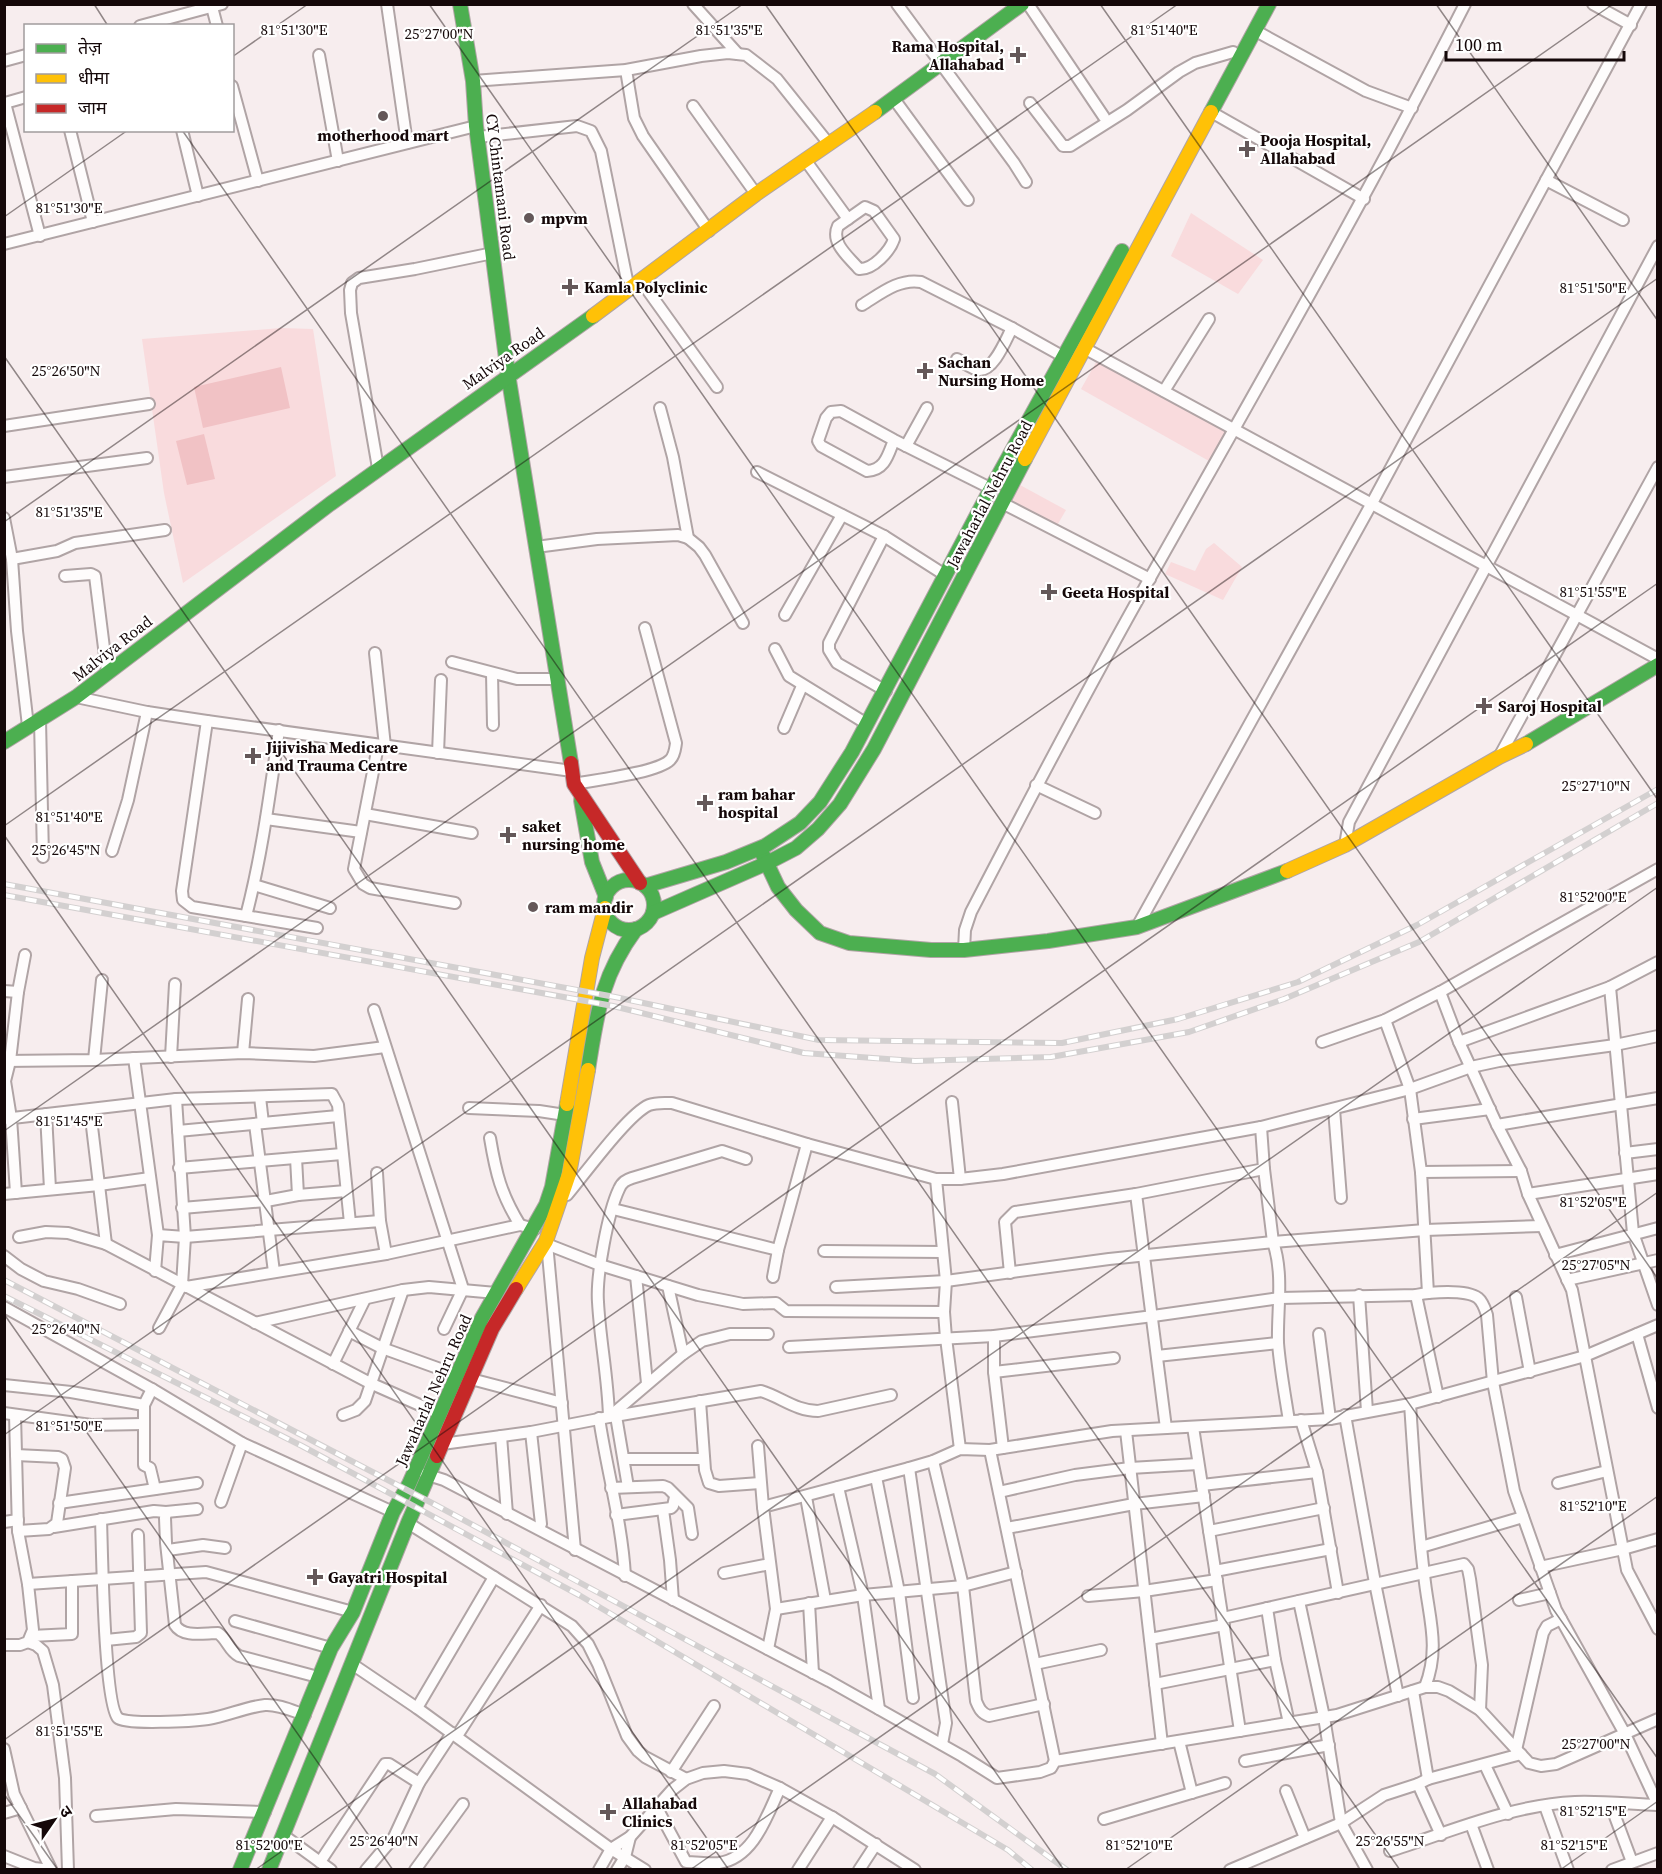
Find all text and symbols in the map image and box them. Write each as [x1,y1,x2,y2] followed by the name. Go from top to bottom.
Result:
[260,19,328,40] text: 81°51'30"E
[695,19,763,40] text: 81°51'35"E
[1130,19,1198,40] text: 81°51'40"E
[404,23,474,44] text: 25°27'00"N
[24,24,234,132] legend
[1446,24,1624,62] scale bar
[1455,32,1502,57] text: 100 m
[78,35,102,60] text: तेज़
[892,35,1004,75] place label: Rama Hospital, Allahabad
[1009,46,1027,64] marker: Rama Hospital, Allahabad
[78,65,109,90] text: धीमा
[78,95,108,120] text: जाम
[376,109,390,123] marker: motherhood mart
[481,112,521,262] street label: CY Chintamani Road
[317,124,449,146] place label: motherhood mart
[1260,129,1371,169] place label: Pooja Hospital, Allahabad
[1238,140,1256,158] marker: Pooja Hospital, Allahabad
[35,197,103,218] text: 81°51'30"E
[541,207,588,229] place label: mpvm
[522,211,536,225] marker: mpvm
[584,276,708,298] place label: Kamla Polyclinic
[1559,277,1627,298] text: 81°51'50"E
[561,278,579,296] marker: Kamla Polyclinic
[458,322,548,394] street label: Malviya Road
[938,351,1044,391] place label: Sachan Nursing Home
[31,360,101,381] text: 25°26'50"N
[916,362,934,380] marker: Sachan Nursing Home
[940,416,1037,573] street label: Jawaharlal Nehru Road
[35,501,103,522] text: 81°51'35"E
[1062,581,1169,603] place label: Geeta Hospital
[1559,581,1627,602] text: 81°51'55"E
[1040,583,1058,601] marker: Geeta Hospital
[68,610,156,686] street label: Malviya Road
[1498,695,1602,717] place label: Saroj Hospital
[1475,697,1493,715] marker: Saroj Hospital
[265,736,407,776] place label: Jijivisha Medicare and Trauma Centre
[244,747,262,765] marker: Jijivisha Medicare and Trauma Centre
[1561,775,1631,796] text: 25°27'10"N
[718,783,796,823] place label: ram bahar hospital
[696,794,714,812] marker: ram bahar hospital
[35,806,103,827] text: 81°51'40"E
[522,815,625,855] place label: saket nursing home
[499,826,517,844] marker: saket nursing home
[31,839,101,860] text: 25°26'45"N
[1559,886,1627,907] text: 81°52'00"E
[545,896,634,918] place label: ram mandir
[526,900,540,914] marker: ram mandir
[35,1110,103,1131] text: 81°51'45"E
[1559,1191,1627,1212] text: 81°52'05"E
[1561,1254,1631,1275] text: 25°27'05"N
[389,1310,476,1470] street label: Jawaharlal Nehru Road
[31,1318,101,1339] text: 25°26'40"N
[35,1415,103,1436] text: 81°51'50"E
[1559,1495,1627,1516] text: 81°52'10"E
[328,1566,447,1588] place label: Gayatri Hospital
[306,1568,324,1586] marker: Gayatri Hospital
[35,1720,103,1741] text: 81°51'55"E
[1561,1733,1631,1754] text: 25°27'00"N
[24,1790,84,1850] north arrow
[622,1792,698,1832] place label: Allahabad Clinics
[1559,1800,1627,1821] text: 81°52'15"E
[55,1801,78,1822] text: उ
[599,1803,617,1821] marker: Allahabad Clinics
[349,1830,419,1851] text: 25°26'40"N
[1355,1830,1425,1851] text: 25°26'55"N
[235,1834,303,1855] text: 81°52'00"E
[670,1834,738,1855] text: 81°52'05"E
[1105,1834,1173,1855] text: 81°52'10"E
[1540,1834,1608,1855] text: 81°52'15"E

